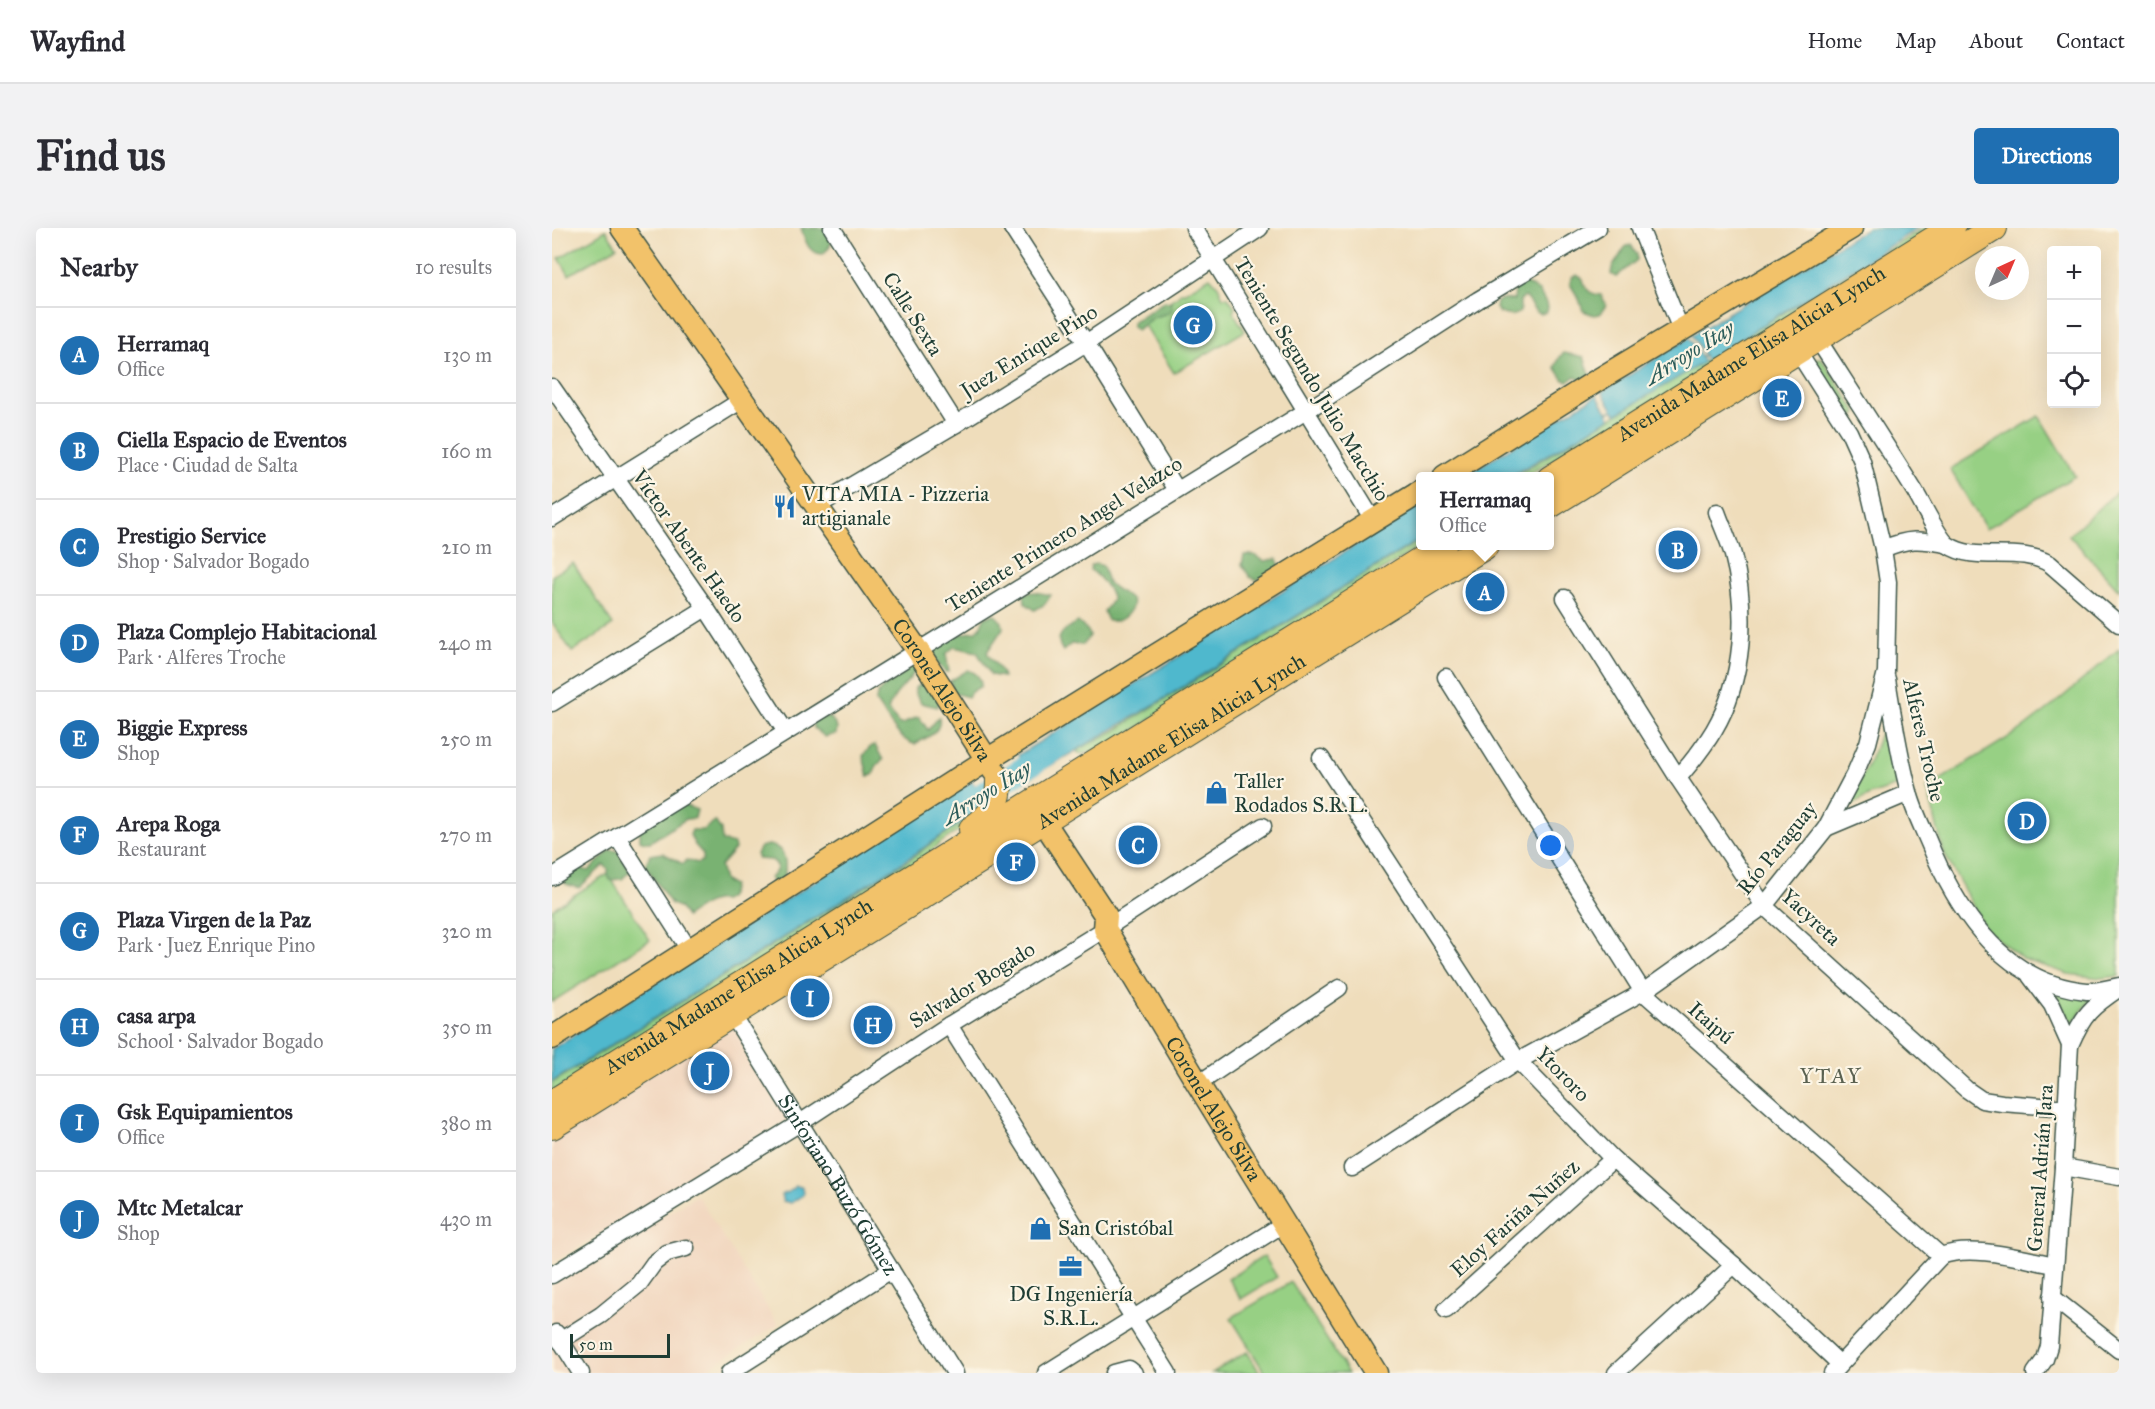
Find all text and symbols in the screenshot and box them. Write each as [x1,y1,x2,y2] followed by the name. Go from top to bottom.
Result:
[30,24,125,59] text: Wayfind
[1807,28,1862,54] text: Home
[1895,28,1936,54] text: Map
[1969,28,2023,54] text: About
[2056,28,2125,54] text: Contact
[1974,128,2119,184] button: Directions
[36,130,166,182] text: Find us
[1975,246,2029,300] north arrow
[2047,246,2101,408] map controls
[2047,246,2101,300] button: +
[60,251,138,283] text: Nearby
[1229,252,1396,506] street label: Teniente Segundo Julio Macchio
[415,255,492,279] text: 10 results
[1612,261,1890,447] street label: Avenida Madame Elisa Alicia Lynch
[877,267,949,361] street label: Calle Sexta
[954,298,1102,405] street label: Juez Enrique Pino
[2047,300,2101,354] button: −
[1174,302,1212,348] pin: G
[1638,314,1740,392] water label: Arroyo Itay
[117,330,209,357] text: Herramaq
[73,343,86,367] text: A
[443,343,492,367] text: 130 m
[2047,354,2101,408] button: locate
[117,357,165,381] text: Office
[1762,376,1802,420] pin: E
[117,426,347,453] text: Ciella Espacio de Eventos
[73,439,86,463] text: B
[441,439,492,463] text: 160 m
[941,450,1187,618] street label: Teniente Primero Angel Velazco
[117,453,298,477] text: Place · Ciudad de Salta
[626,464,752,628] street label: Víctor Abente Haedo
[1416,472,1554,550] popup
[801,481,989,531] place label: VITA MIA - Pizzeria artigianale
[1439,486,1531,513] text: Herramaq
[771,493,797,519] restaurant icon: VITA MIA - Pizzeria artigianale
[1439,513,1487,537] text: Office
[117,522,266,549] text: Prestigio Service
[1658,528,1698,572] pin: B
[73,535,86,559] text: C
[442,535,492,559] text: 210 m
[117,549,309,573] text: Shop · Salvador Bogado
[1466,570,1504,614] pin: A
[886,613,998,766] street label: Coronel Alejo Silva
[117,618,377,645] text: Plaza Complejo Habitacional
[72,631,87,655] text: D
[438,631,492,655] text: 240 m
[117,645,286,669] text: Park · Alferes Troche
[1031,648,1311,835] street label: Avenida Madame Elisa Alicia Lynch
[1897,675,1951,804] street label: Alferes Troche
[117,714,248,741] text: Biggie Express
[72,727,87,751] text: E
[440,727,492,751] text: 250 m
[117,741,160,765] text: Shop
[935,754,1037,832] water label: Arroyo Itay
[1234,768,1368,818] place label: Taller Rodados S.R.L.
[1203,780,1229,806] shop icon: Taller Rodados S.R.L.
[1731,795,1823,900] street label: Río Paraguay
[2008,798,2046,844] pin: D
[117,810,220,837] text: Arepa Roga
[1118,822,1158,868] pin: C
[73,823,86,847] text: F
[439,823,492,847] text: 270 m
[1536,831,1565,860] your location
[117,837,207,861] text: Restaurant
[996,840,1036,884] pin: F
[1776,883,1846,951] street label: Yacyreta
[599,893,878,1081] street label: Avenida Madame Elisa Alicia Lynch
[117,906,311,933] text: Plaza Virgen de la Paz
[72,919,87,943] text: G
[441,919,492,943] text: 320 m
[117,933,315,957] text: Park · Juez Enrique Pino
[904,936,1040,1034] street label: Salvador Bogado
[790,976,830,1020] pin: I
[1683,996,1739,1050] street label: Itaipú
[117,1002,195,1029] text: casa arpa
[854,1002,892,1048] pin: H
[71,1015,88,1039] text: H
[442,1015,492,1039] text: 350 m
[117,1029,323,1053] text: School · Salvador Bogado
[1160,1032,1268,1186] street label: Coronel Alejo Silva
[1530,1041,1596,1107] street label: Ytororo
[690,1048,730,1094] pin: J
[1799,1062,1863,1089] district label: YTAY
[2021,1083,2059,1253] street label: General Adrián Jara
[772,1089,904,1280] street label: Sinforiano Buzó Gómez
[117,1098,293,1125] text: Gsk Equipamientos
[75,1111,84,1135] text: I
[441,1111,492,1135] text: 380 m
[117,1125,165,1149] text: Office
[1445,1153,1585,1283] street label: Eloy Fariña Nuñez
[117,1194,243,1221] text: Mtc Metalcar
[75,1207,84,1231] text: J
[440,1207,492,1231] text: 430 m
[1027,1215,1053,1241] shop icon: San Cristóbal
[1058,1215,1174,1241] place label: San Cristóbal
[117,1221,160,1245] text: Shop
[1058,1253,1084,1279] office icon: DG Ingeniería S.R.L.
[1009,1281,1133,1331] place label: DG Ingeniería S.R.L.
[570,1331,670,1358] scale bar
[579,1335,613,1354] text: 50 m

